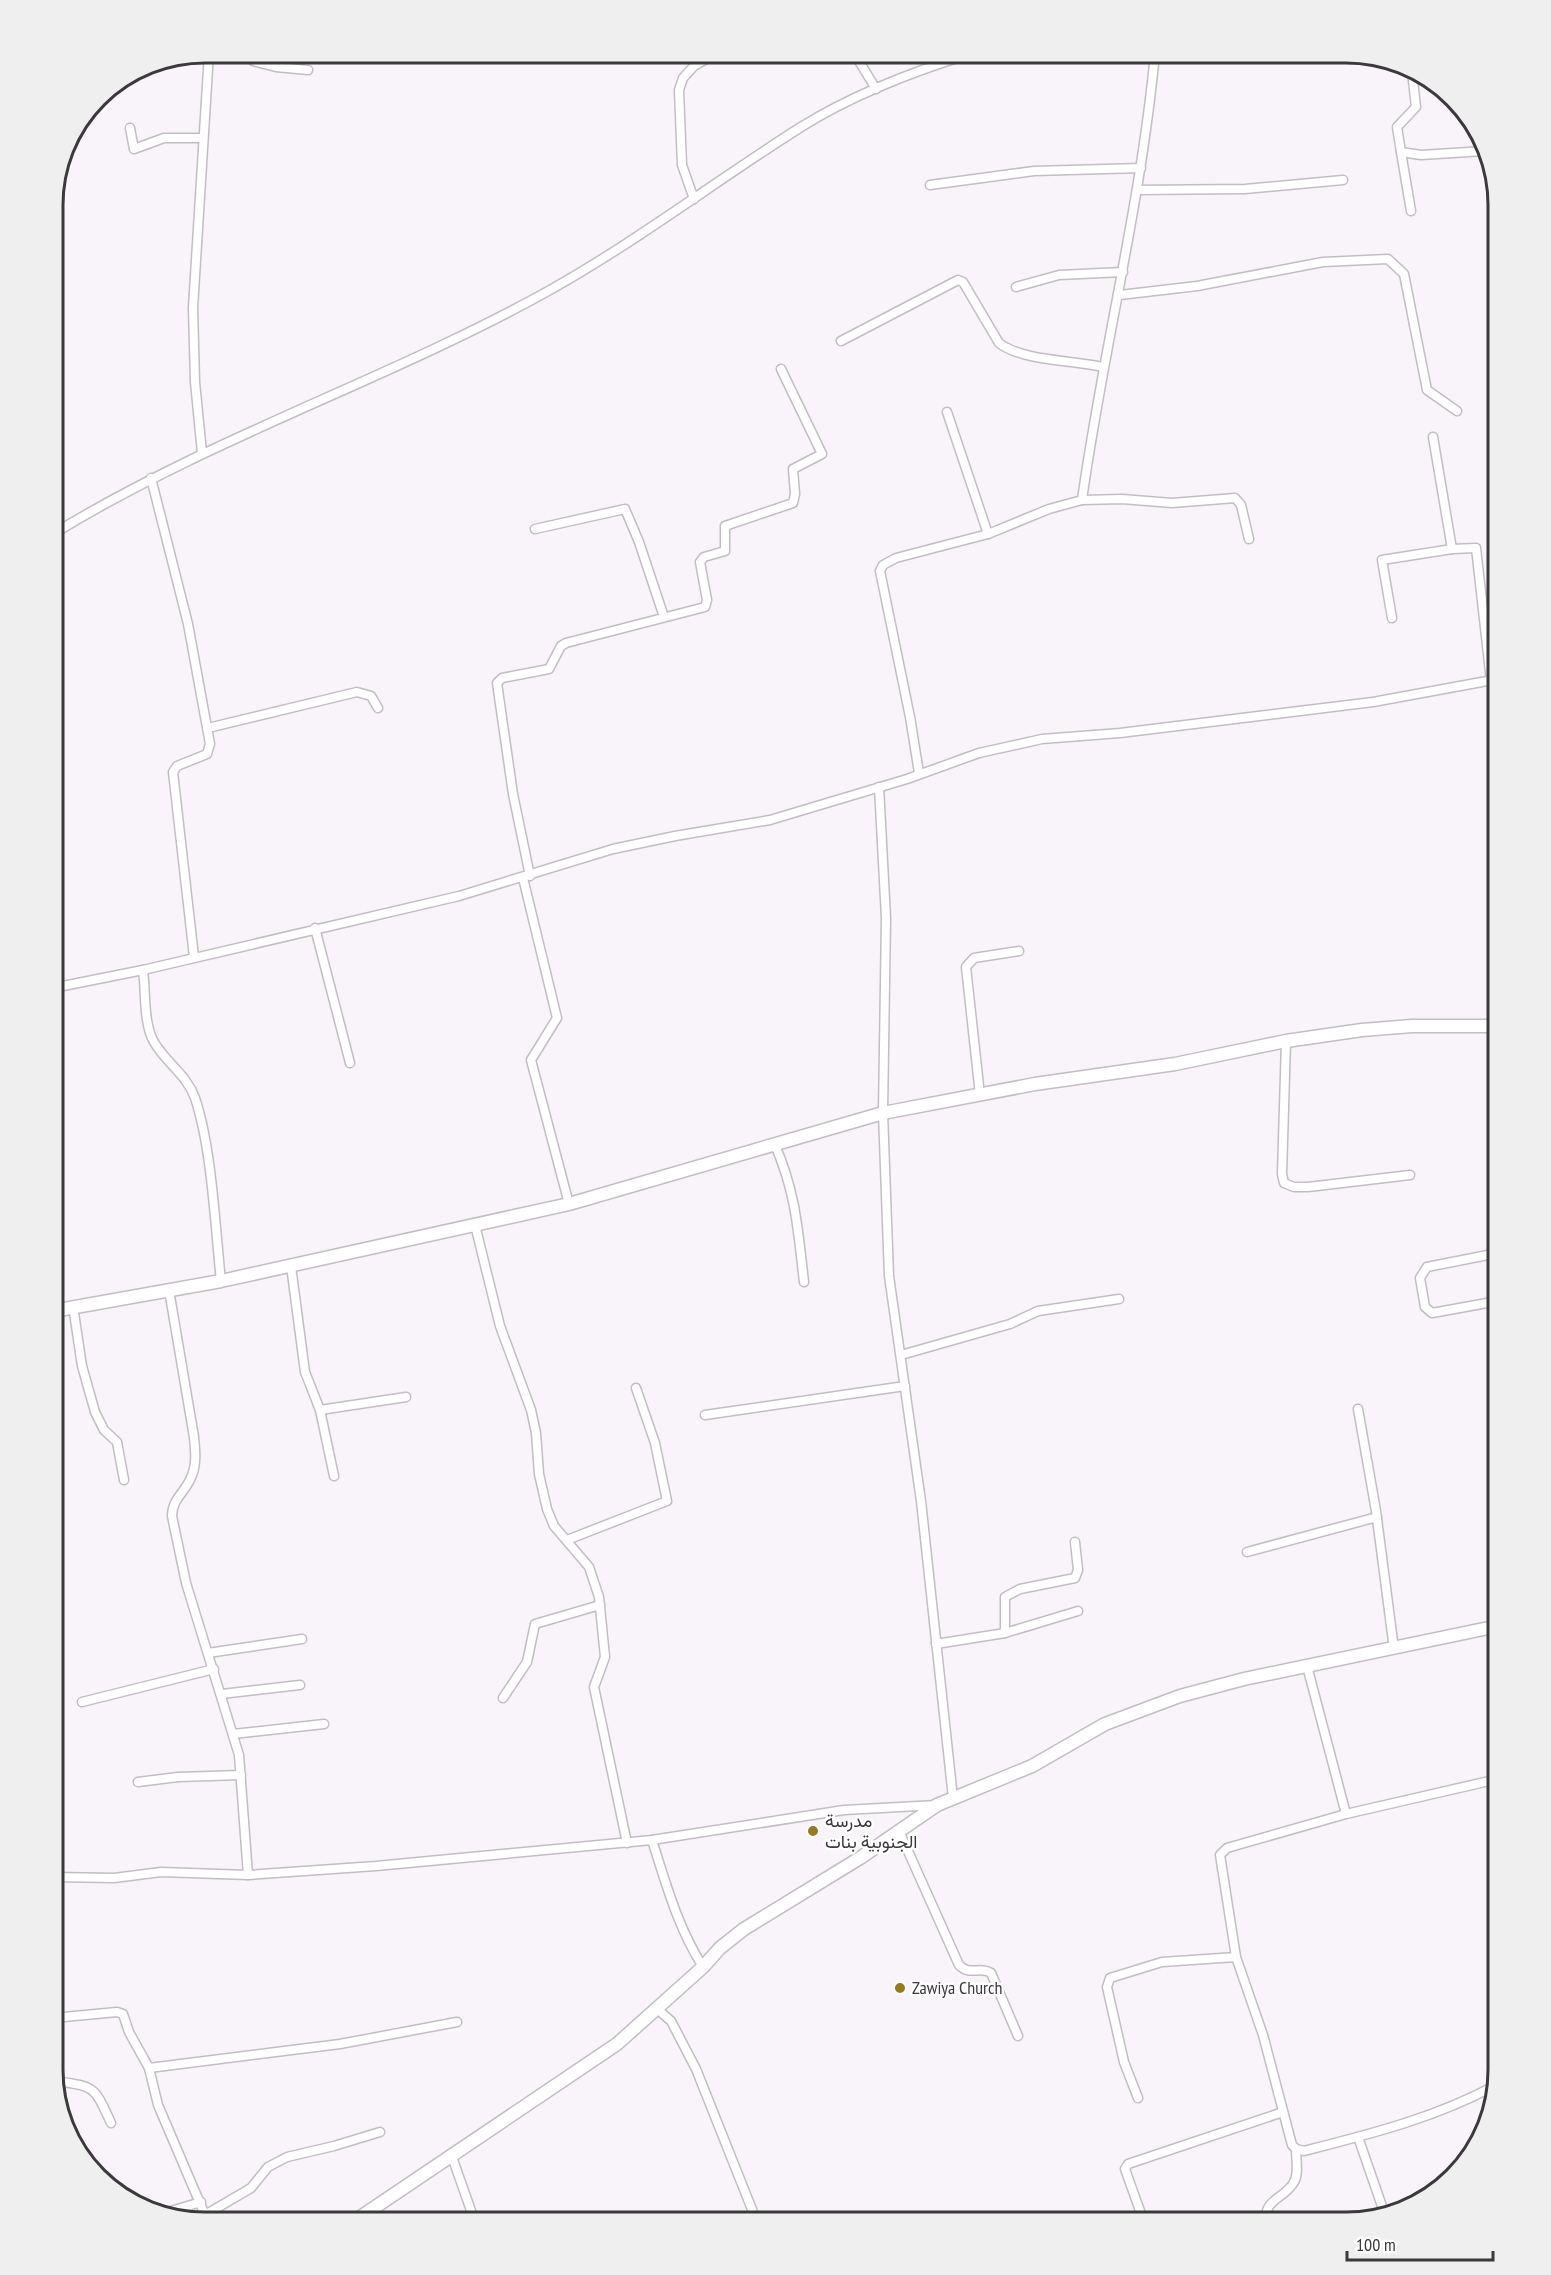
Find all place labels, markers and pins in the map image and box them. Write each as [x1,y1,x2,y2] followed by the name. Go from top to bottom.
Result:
[825,1809,918,1853] place label: مدرسة الجنوبية بنات
[806,1824,820,1838] marker: مدرسة الجنوبية بنات
[912,1976,1002,1999] place label: Zawiya Church
[893,1981,907,1995] marker: Zawiya Church

